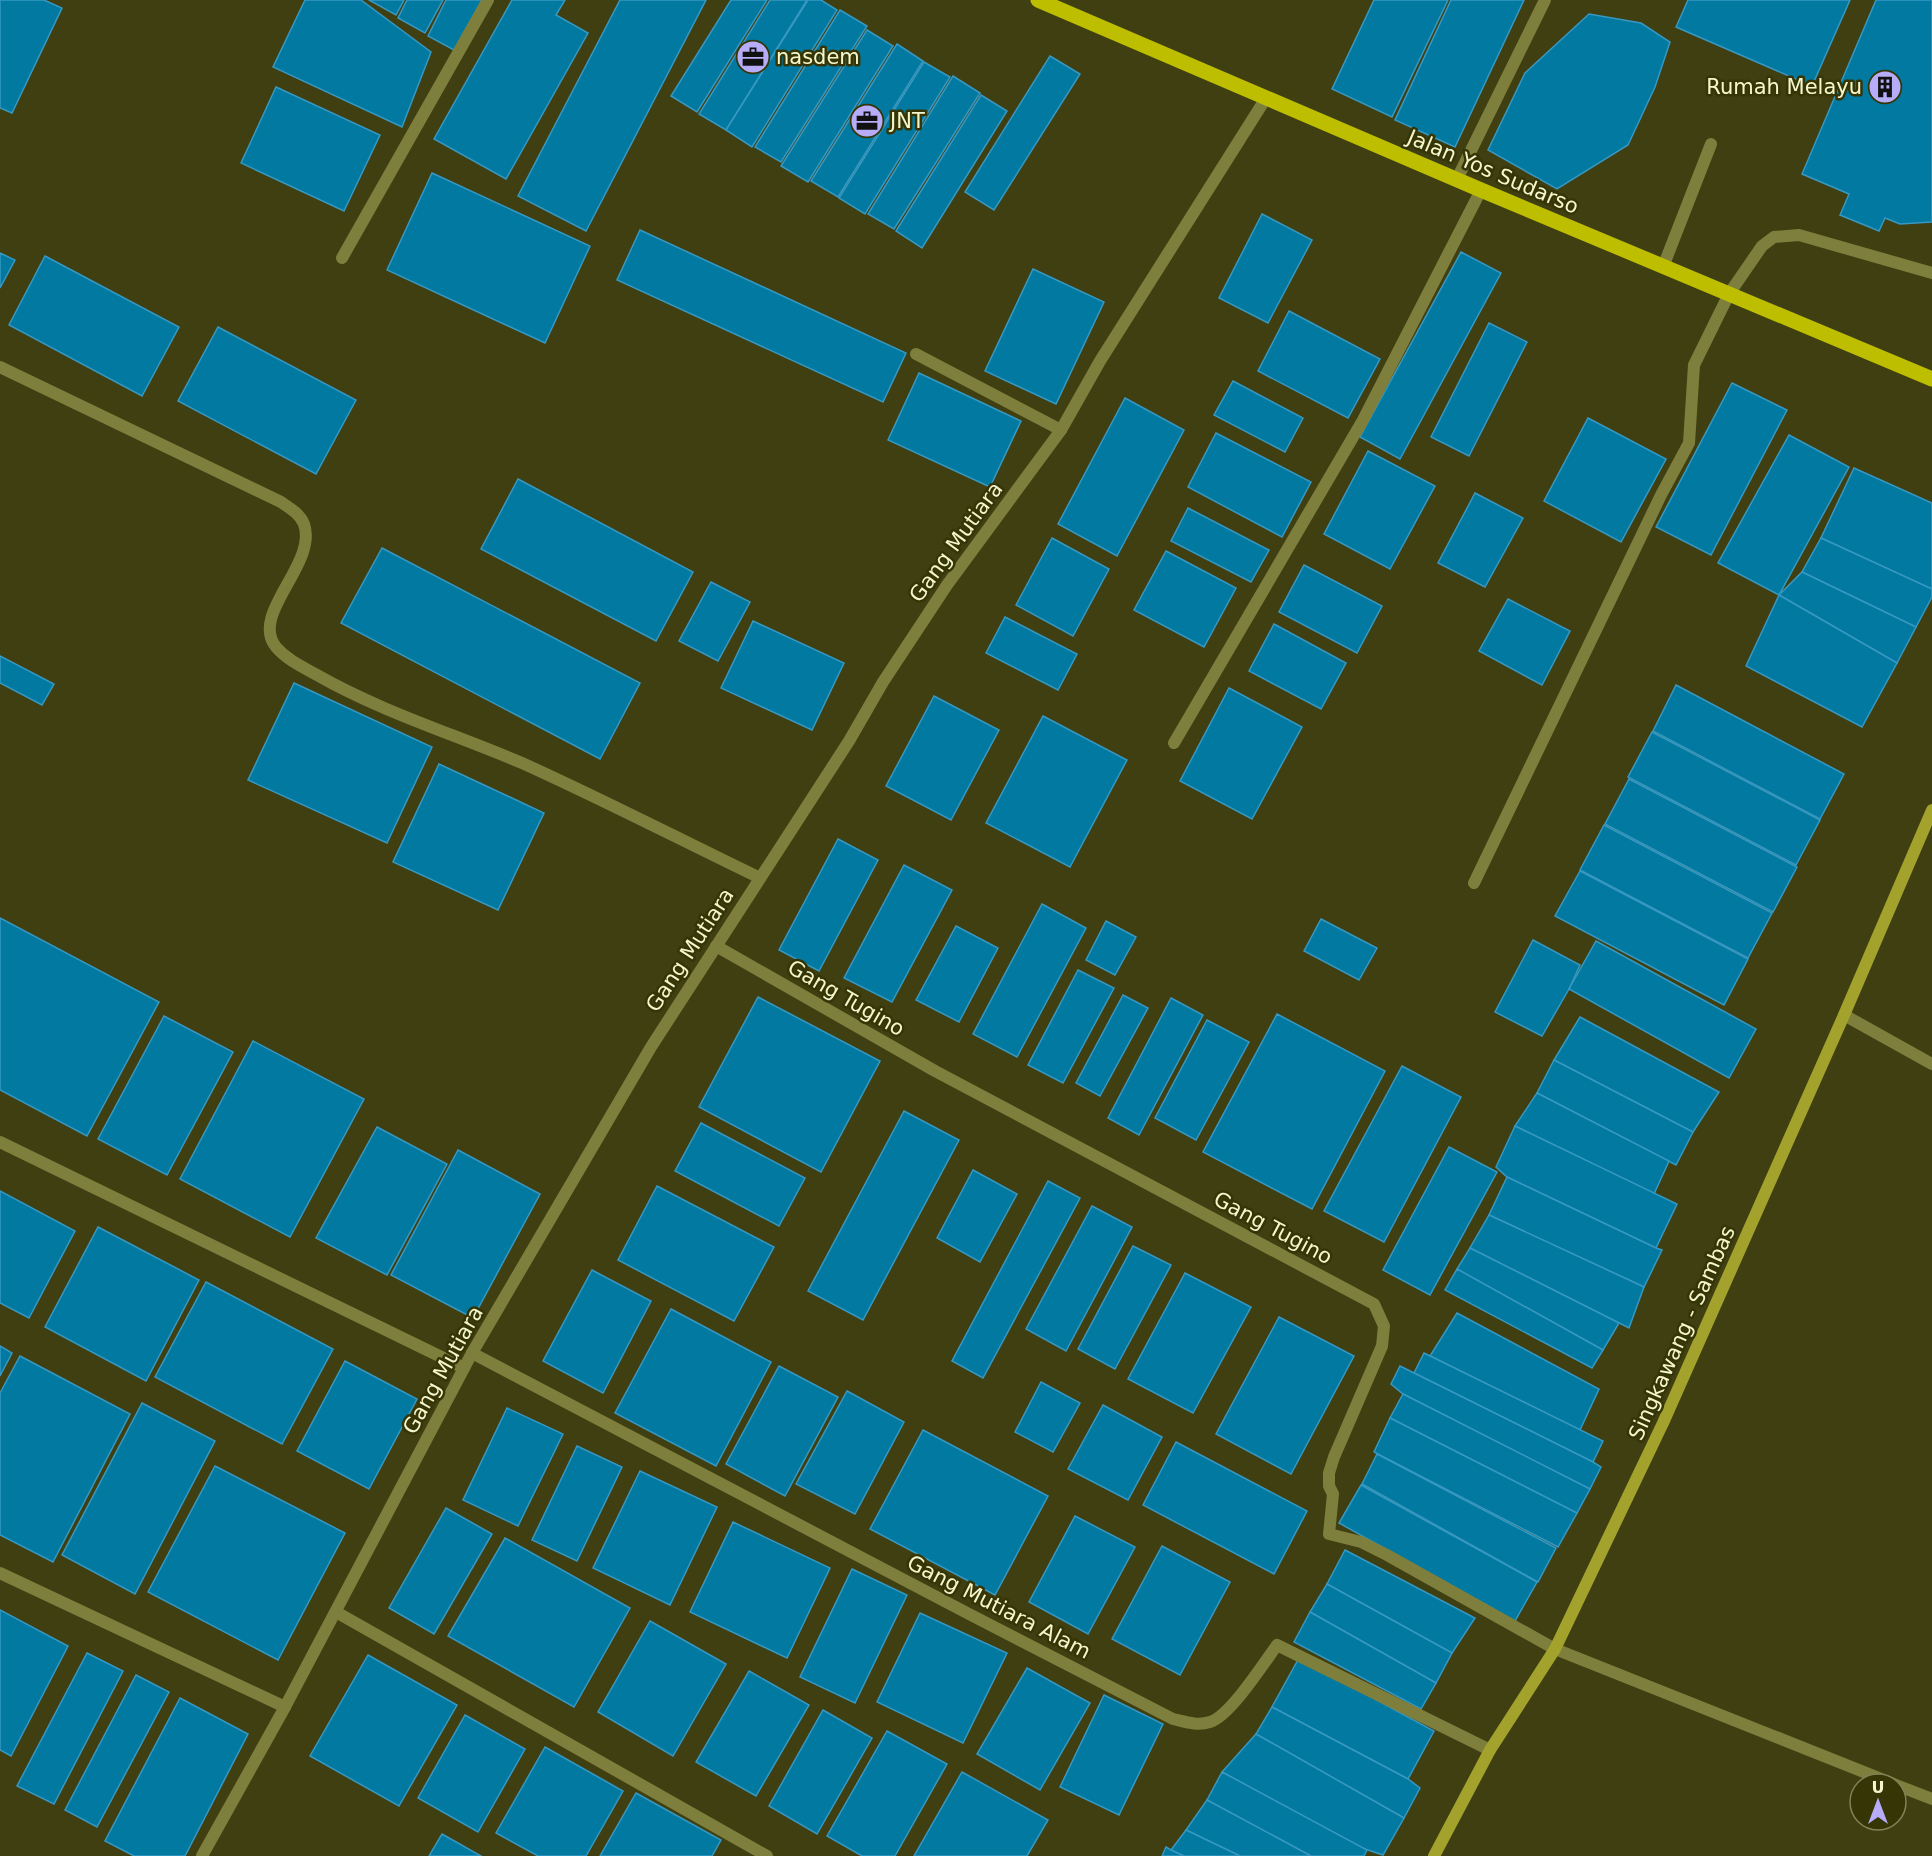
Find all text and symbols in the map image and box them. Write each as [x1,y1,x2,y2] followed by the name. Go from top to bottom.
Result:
[735,39,771,75] office icon: nasdem
[776,45,860,69] place label: nasdem
[1867,69,1903,105] building icon: Rumah Melayu
[1706,75,1862,99] place label: Rumah Melayu
[849,103,885,139] office icon: JNT
[888,109,925,133] place label: JNT
[1402,124,1582,219] street label: Jalan Yos Sudarso
[904,477,1008,607] street label: Gang Mutiara
[641,884,739,1016] street label: Gang Mutiara
[783,955,909,1041] street label: Gang Tugino
[1210,1187,1336,1269] street label: Gang Tugino
[1624,1222,1740,1444] street label: Singkawang - Sambas
[398,1302,488,1438] street label: Gang Mutiara
[903,1550,1095,1664] street label: Gang Mutiara Alam
[1848,1772,1908,1832] north arrow
[1872,1778,1885,1797] text: U

